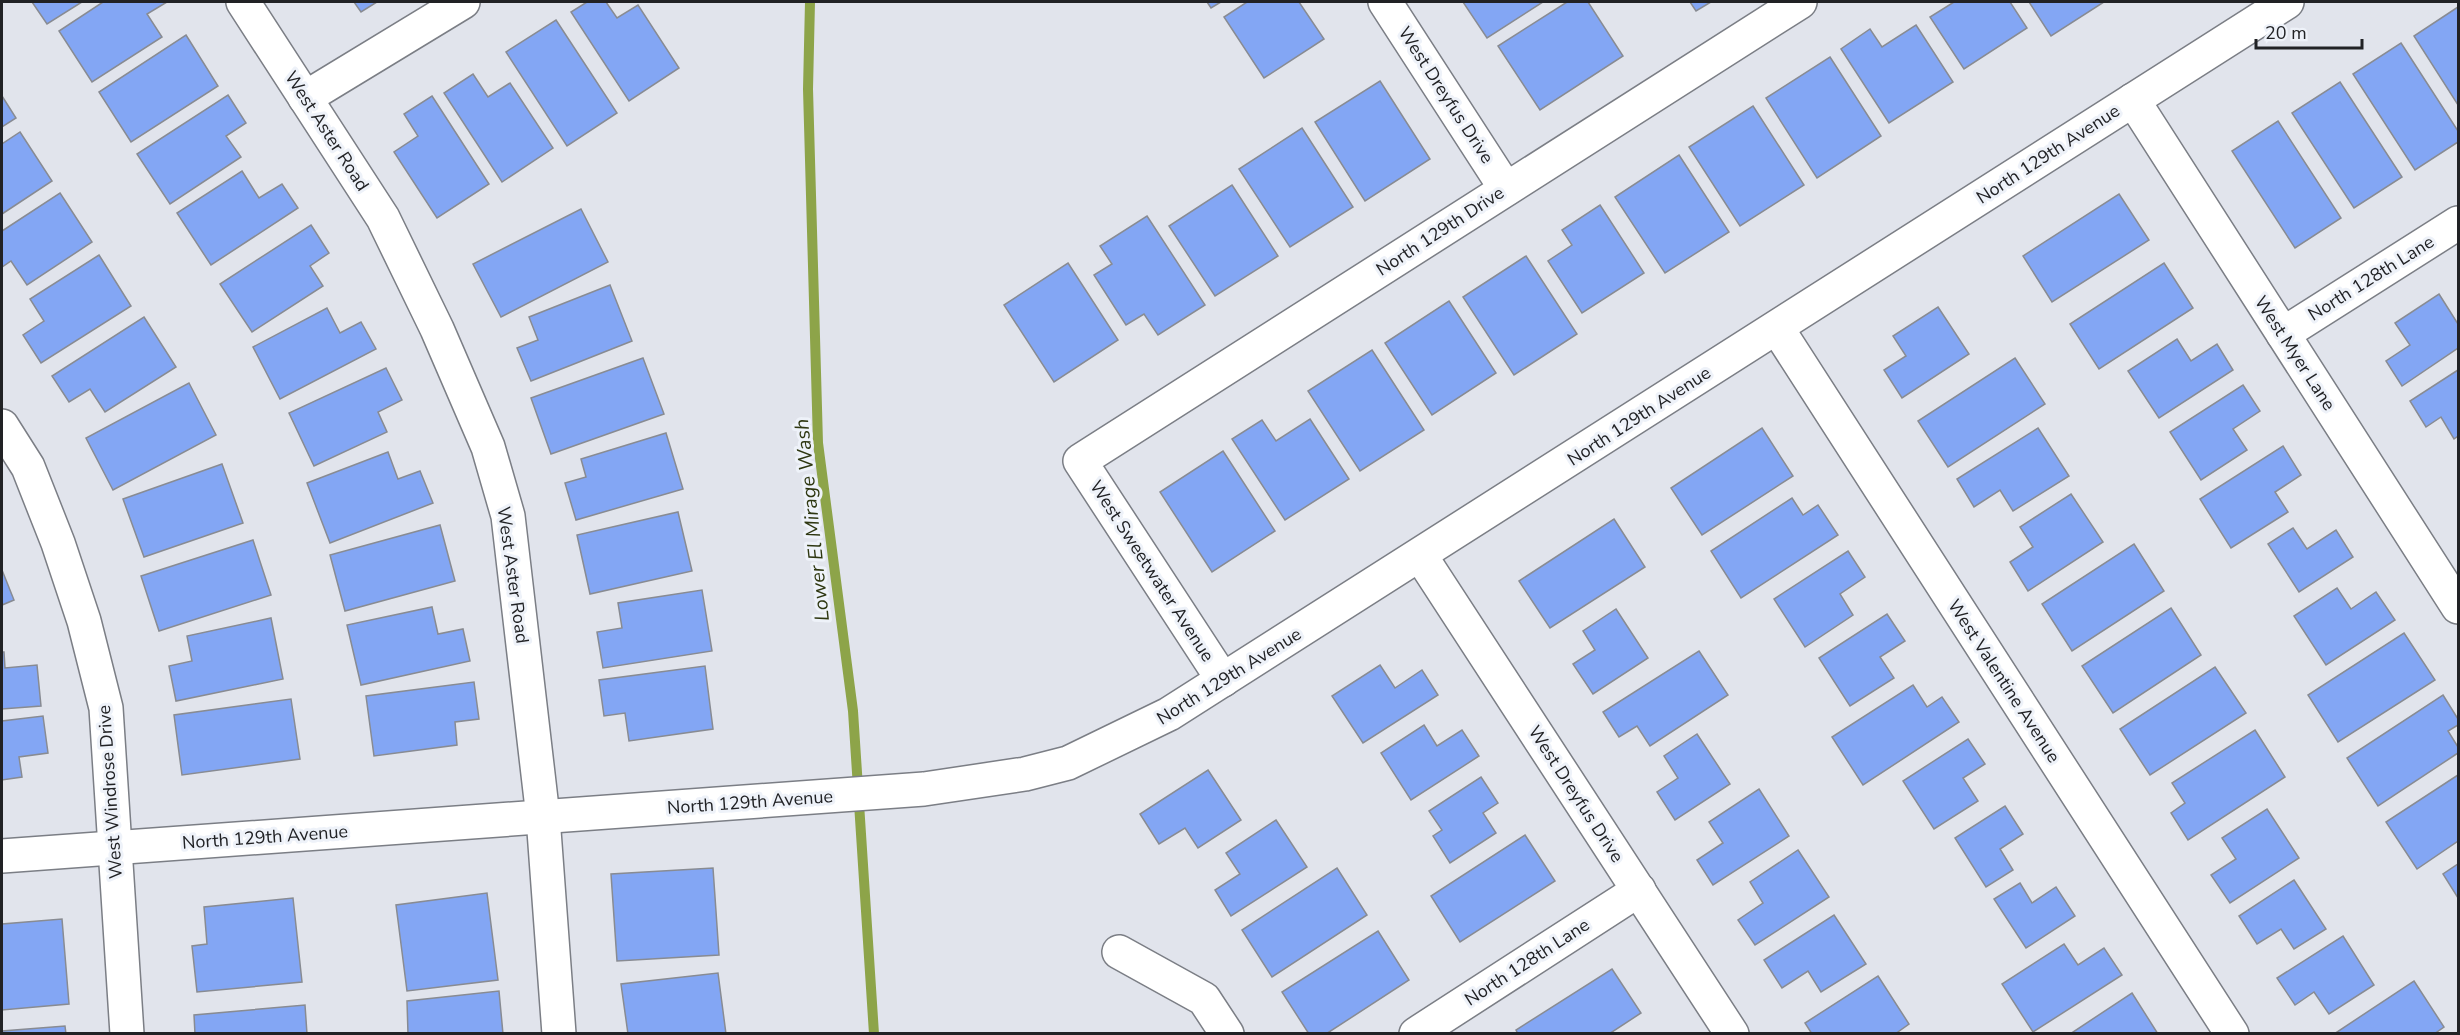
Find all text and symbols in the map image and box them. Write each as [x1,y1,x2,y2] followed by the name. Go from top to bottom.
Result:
[2256,12,2362,50] scale bar
[2265,21,2307,45] text: 20 m
[1393,22,1499,168] street label: West Dreyfus Drive
[279,67,375,195] street label: West Aster Road
[1972,99,2124,209] street label: North 129th Avenue
[1372,181,1508,281] street label: North 129th Drive
[2304,230,2438,326] street label: North 128th Lane
[2249,291,2341,415] street label: West Myer Lane
[1563,361,1715,471] street label: North 129th Avenue
[788,417,836,623] water label: Lower El Mirage Wash
[1084,476,1220,666] street label: West Sweetwater Avenue
[492,505,534,645] street label: West Aster Road
[1942,595,2066,767] street label: West Valentine Avenue
[1152,622,1306,730] street label: North 129th Avenue
[92,704,128,880] street label: West Windrose Drive
[1523,721,1629,867] street label: West Dreyfus Drive
[666,784,834,820] street label: North 129th Avenue
[181,819,349,855] street label: North 129th Avenue
[1460,913,1594,1011] street label: North 128th Lane

